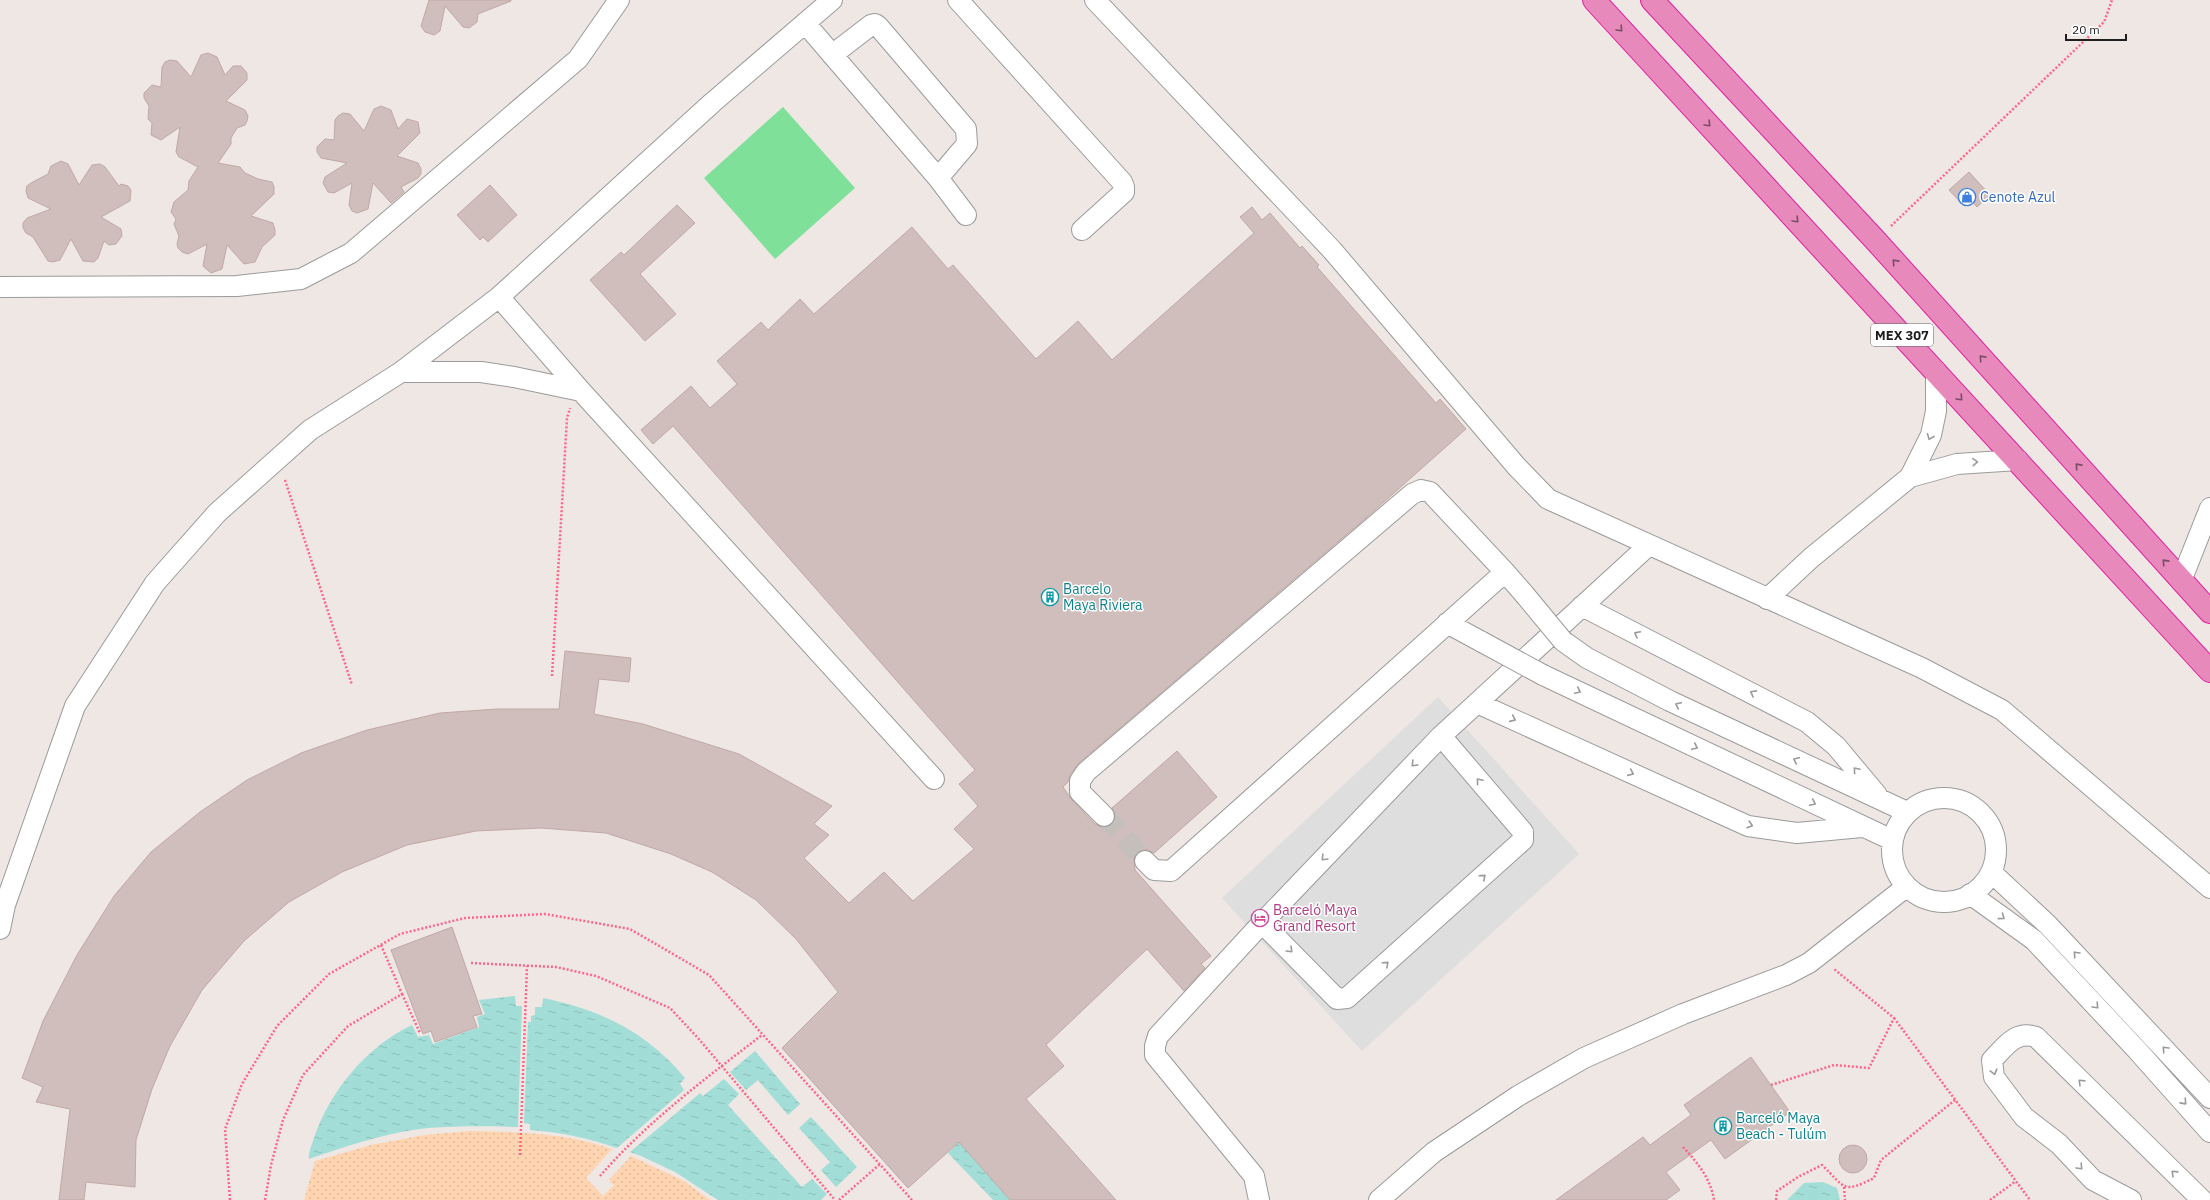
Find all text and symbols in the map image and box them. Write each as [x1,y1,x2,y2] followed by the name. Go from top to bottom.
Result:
[2066,16,2126,42] scale bar
[2072,22,2100,37] text: 20 m
[1615,24,1623,32] one-way arrow
[1703,119,1711,127] one-way arrow
[1957,187,1977,207] shop icon: Cenote Azul
[1980,188,2056,206] place label: Cenote Azul
[1792,215,1799,223] one-way arrow
[1893,259,1900,266] one-way arrow
[1871,324,1933,346] road number: MEX 307
[1979,356,1986,363] one-way arrow
[1956,393,1963,400] one-way arrow
[1926,434,1934,441] one-way arrow
[1972,458,1978,467] one-way arrow
[2076,463,2083,470] one-way arrow
[2162,560,2169,567] one-way arrow
[1063,580,1143,614] place label: Barcelo Maya Riviera
[1040,587,1060,607] building icon: Barcelo Maya Riviera
[1634,631,1641,639] one-way arrow
[1574,686,1581,694] one-way arrow
[1750,690,1757,697] one-way arrow
[1675,702,1682,710] one-way arrow
[1508,714,1516,722] one-way arrow
[1691,742,1699,750] one-way arrow
[1792,757,1800,765] one-way arrow
[1411,759,1419,767] one-way arrow
[1853,767,1860,774] one-way arrow
[1628,768,1635,776] one-way arrow
[1477,778,1484,786] one-way arrow
[1809,798,1816,806] one-way arrow
[1746,820,1753,829] one-way arrow
[1321,853,1329,861] one-way arrow
[1478,875,1485,882] one-way arrow
[1273,901,1358,935] place label: Barceló Maya Grand Resort
[1250,908,1270,928] hotel icon: Barceló Maya Grand Resort
[1998,912,2005,920] one-way arrow
[1285,945,1293,953] one-way arrow
[2073,951,2081,959] one-way arrow
[1381,961,1389,968] one-way arrow
[2091,1001,2099,1009] one-way arrow
[2162,1046,2169,1054] one-way arrow
[1989,1069,1998,1076] one-way arrow
[2078,1079,2086,1087] one-way arrow
[2179,1098,2186,1105] one-way arrow
[1736,1109,1827,1143] place label: Barceló Maya Beach - Tulúm
[1713,1116,1733,1136] building icon: Barceló Maya Beach - Tulúm
[2075,1162,2083,1170] one-way arrow
[2171,1170,2179,1178] one-way arrow

